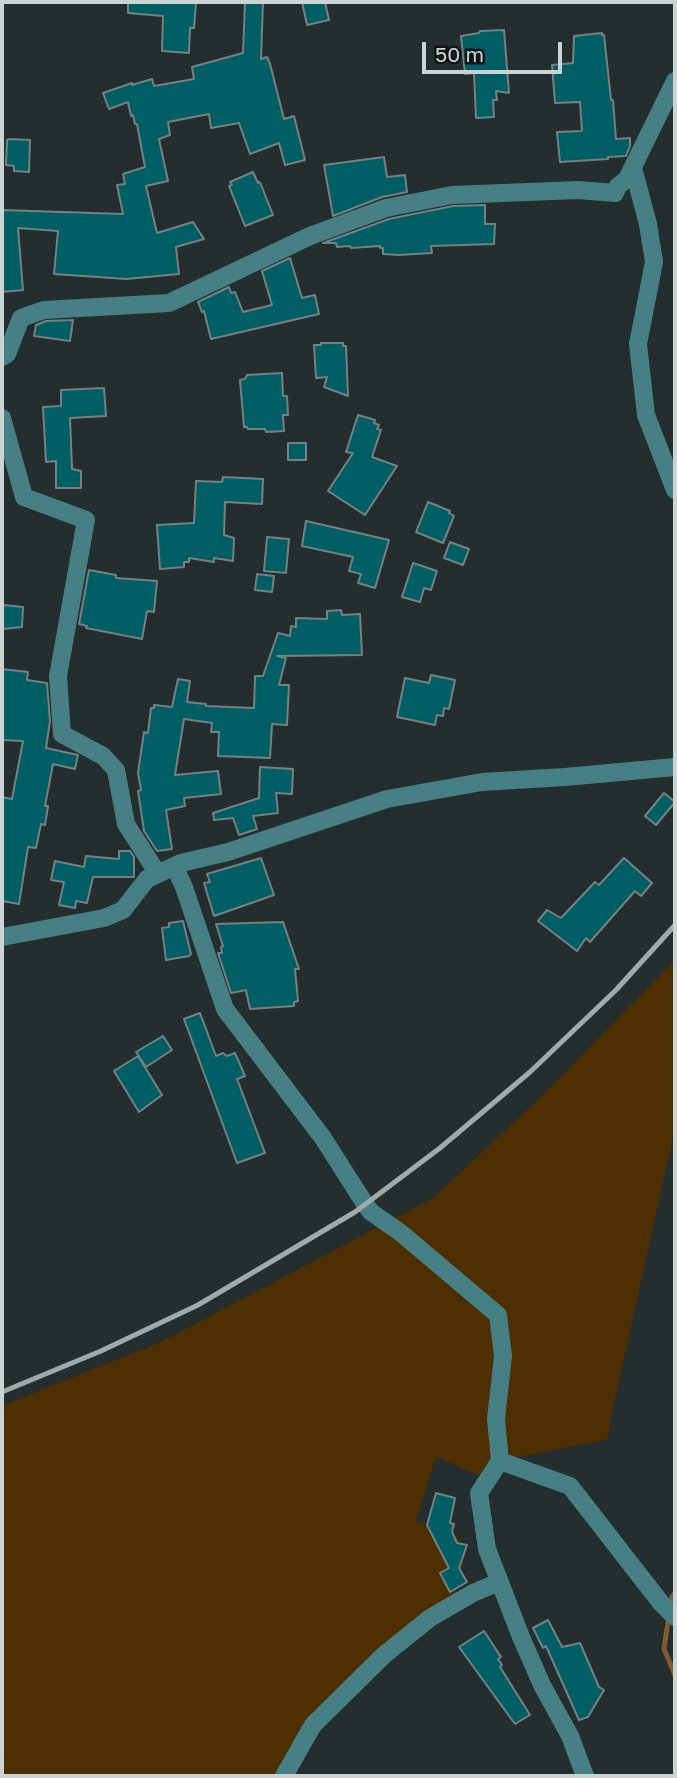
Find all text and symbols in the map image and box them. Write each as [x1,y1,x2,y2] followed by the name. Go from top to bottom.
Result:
[425,28,565,72] scale bar
[435,41,484,67] text: 50 m

